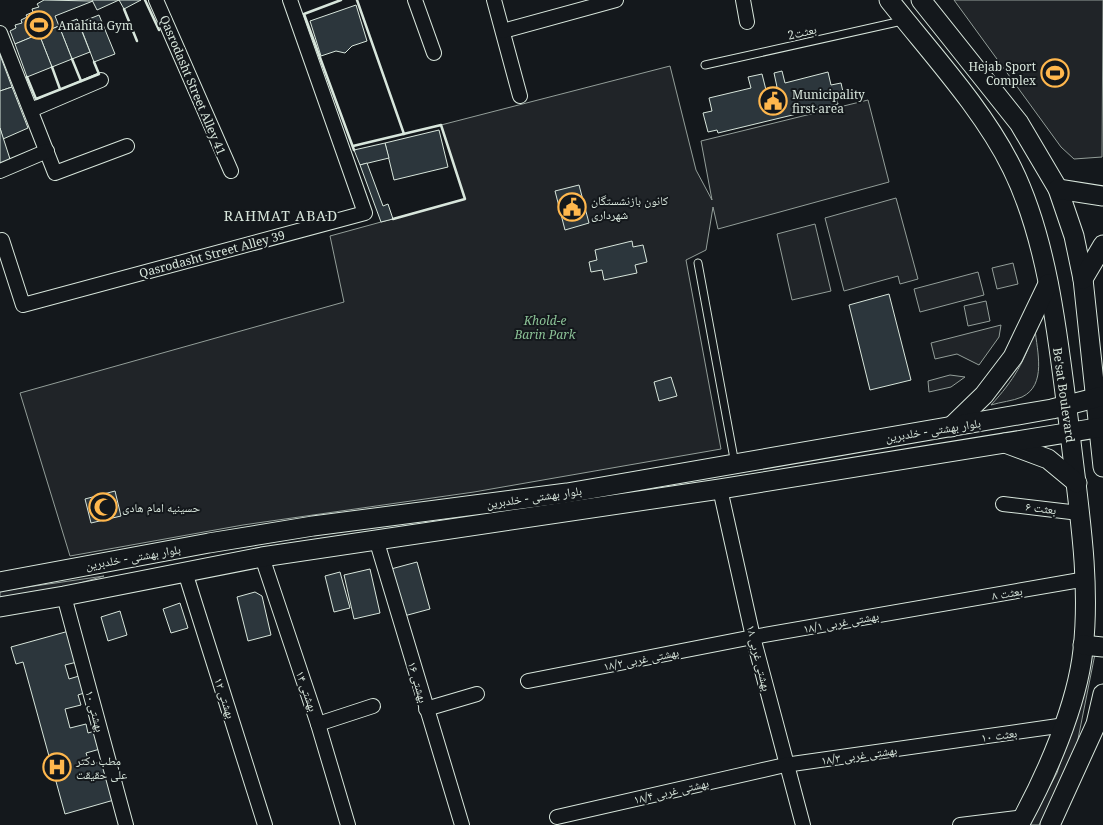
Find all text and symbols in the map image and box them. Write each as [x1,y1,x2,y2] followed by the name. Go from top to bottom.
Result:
[24,10,54,40] sports icon: Anahita Gym
[156,12,230,158] street label: Qasrodasht Street Alley 41
[58,17,133,34] place label: Anahita Gym
[786,20,818,44] street label: 2بعثت
[969,58,1036,89] place label: Hejab Sport Complex
[1040,58,1070,88] sports icon: Hejab Sport Complex
[758,86,788,116] public building icon: Municipality first area
[792,86,865,117] place label: Municipality first area
[557,192,587,222] public building icon: کانون بازنشستگان شهرداری
[591,192,668,223] place label: کانون بازنشستگان شهرداری
[224,206,338,225] district label: RAHMAT ABAD
[137,226,287,282] street label: Qasrodasht Street Alley 39
[513,312,577,343] park label: Khold-e Barin Park
[1049,346,1079,444] street label: Be'sat Boulevard
[884,414,982,446] street label: بلوار بهشتی - خلدبرین
[485,482,583,512] street label: بلوار بهشتی - خلدبرین
[88,492,118,522] mosque icon: حسینیه امام هادی
[1025,498,1057,518] street label: ۶ بعثت
[122,499,201,516] place label: حسینیه امام هادی
[84,540,182,574] street label: بلوار بهشتی - خلدبرین
[990,582,1024,604] street label: ۸ بعثت
[802,607,880,637] street label: بهشتی غربی ۱۸/۱
[743,623,775,693] street label: بهشتی غربی ۱۸
[602,643,680,675] street label: بهشتی غربی ۱۸/۲
[404,659,432,705] street label: ۱۶ بهشتی
[292,668,322,714] street label: ۱۴ بهشتی
[210,675,240,721] street label: ۱۲ بهشتی
[81,688,109,734] street label: ۱۰ بهشتی
[980,724,1018,746] street label: ۱۰ بعثت
[820,741,898,769] street label: بهشتی غربی ۱۸/۳
[42,752,72,782] hospital icon: مطب دکتر علی حقیقت
[75,752,127,783] place label: مطب دکتر علی حقیقت
[632,774,710,808] street label: بهشتی غربی ۱۸/۴

